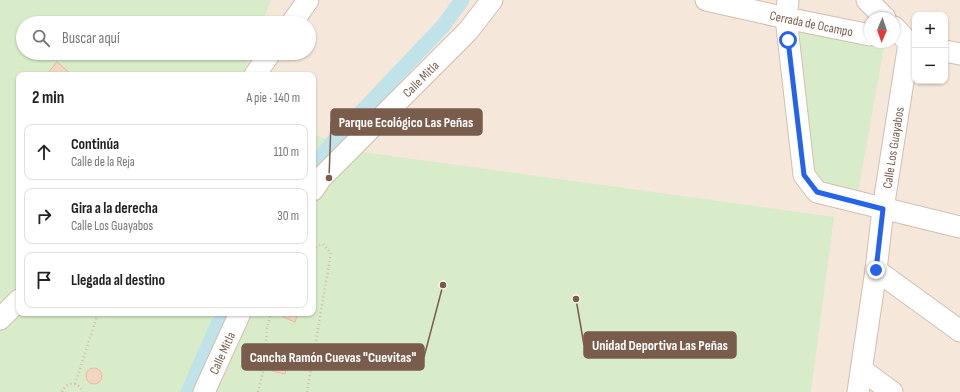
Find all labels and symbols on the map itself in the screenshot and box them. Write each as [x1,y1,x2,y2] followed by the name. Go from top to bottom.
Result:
[768,8,854,40] street label: Cerrada de Ocampo
[864,12,900,48] north arrow
[779,31,797,49] route start
[400,58,443,101] street label: Calle Mitla
[879,105,908,190] street label: Calle Los Guayabos
[331,109,482,135] callout: Parque Ecológico Las Peñas
[339,114,473,131] text: Parque Ecológico Las Peñas
[867,261,885,279] route end
[206,330,239,377] street label: Calle Mitla
[584,332,736,358] callout: Unidad Deportiva Las Peñas
[592,337,728,354] text: Unidad Deportiva Las Peñas
[242,344,424,370] callout: Cancha Ramón Cuevas "Cuevitas"
[250,349,416,366] text: Cancha Ramón Cuevas "Cuevitas"

